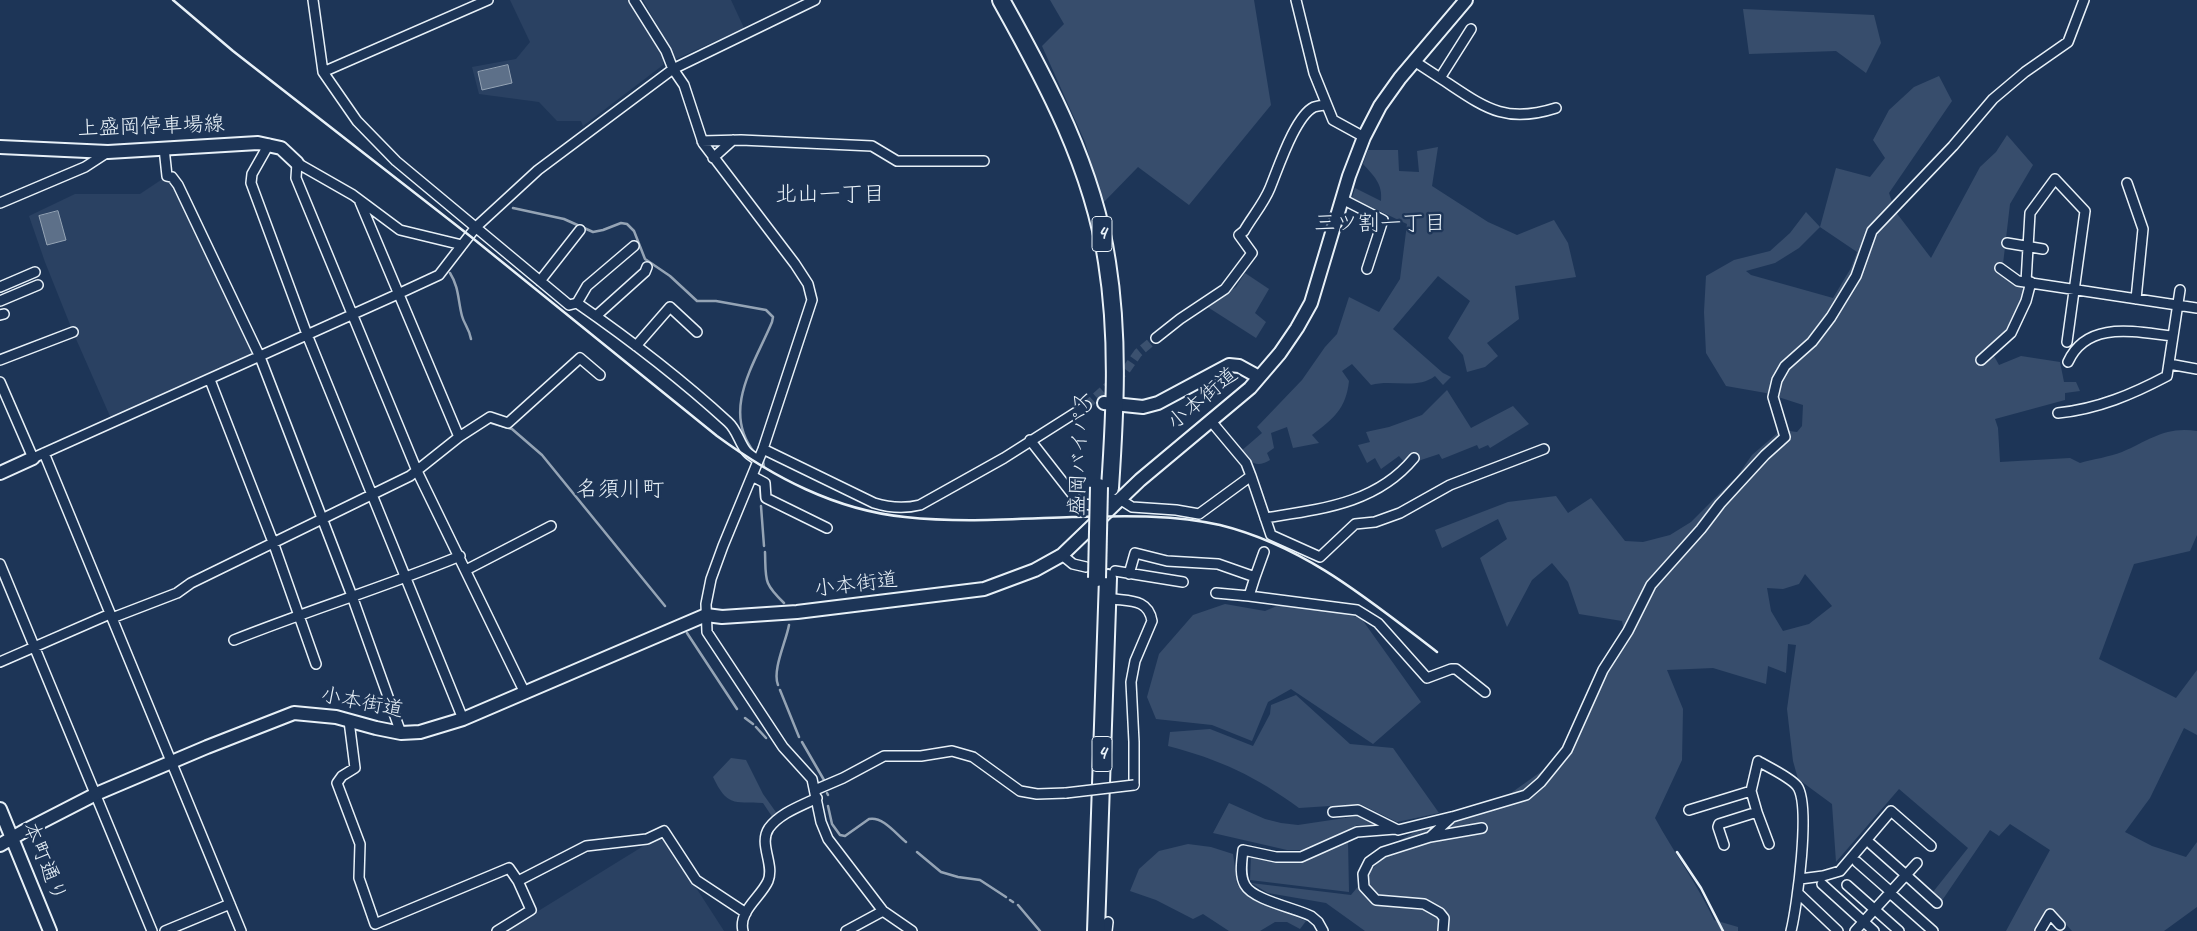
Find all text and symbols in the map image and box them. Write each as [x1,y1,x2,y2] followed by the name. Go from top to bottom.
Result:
[77,112,225,142] street label: 上盛岡停車場線
[775,182,885,208] district label: 北山一丁目
[1314,211,1446,237] district label: 三ツ割一丁目
[1092,216,1112,252] road number: 4
[1163,362,1243,436] street label: 小本街道
[1065,390,1095,516] street label: 盛岡バイパス
[576,477,664,503] district label: 名須川町
[813,567,899,603] street label: 小本街道
[318,683,406,723] street label: 小本街道
[1092,736,1112,772] road number: 4
[17,818,71,906] street label: 本町通り

